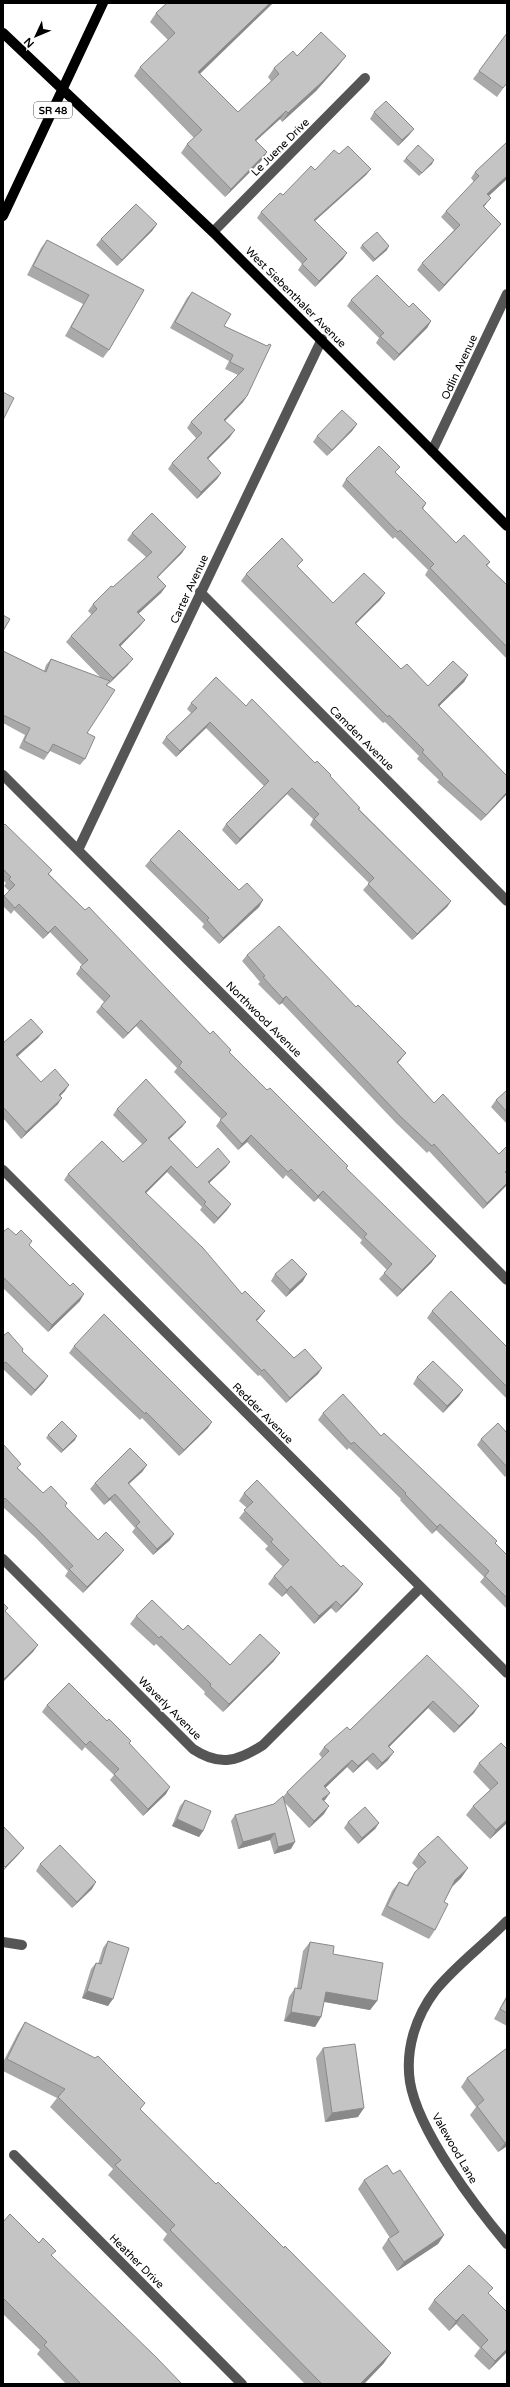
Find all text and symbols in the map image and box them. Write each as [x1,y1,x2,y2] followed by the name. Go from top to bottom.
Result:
[16,16,56,56] north arrow
[21,35,37,50] text: N
[34,102,72,118] road number: SR 48
[249,116,312,179] street label: Le Juene Drive
[243,244,349,350] street label: West Siebenthaler Avenue
[439,333,480,402] street label: Odlin Avenue
[168,553,211,626] street label: Carter Avenue
[327,703,397,773] street label: Camden Avenue
[223,979,304,1060] street label: Northwood Avenue
[230,1380,296,1446] street label: Redder Avenue
[135,1674,204,1743] street label: Waverly Avenue
[429,2111,480,2186] street label: Valewood Lane
[107,2231,167,2291] street label: Heather Drive

